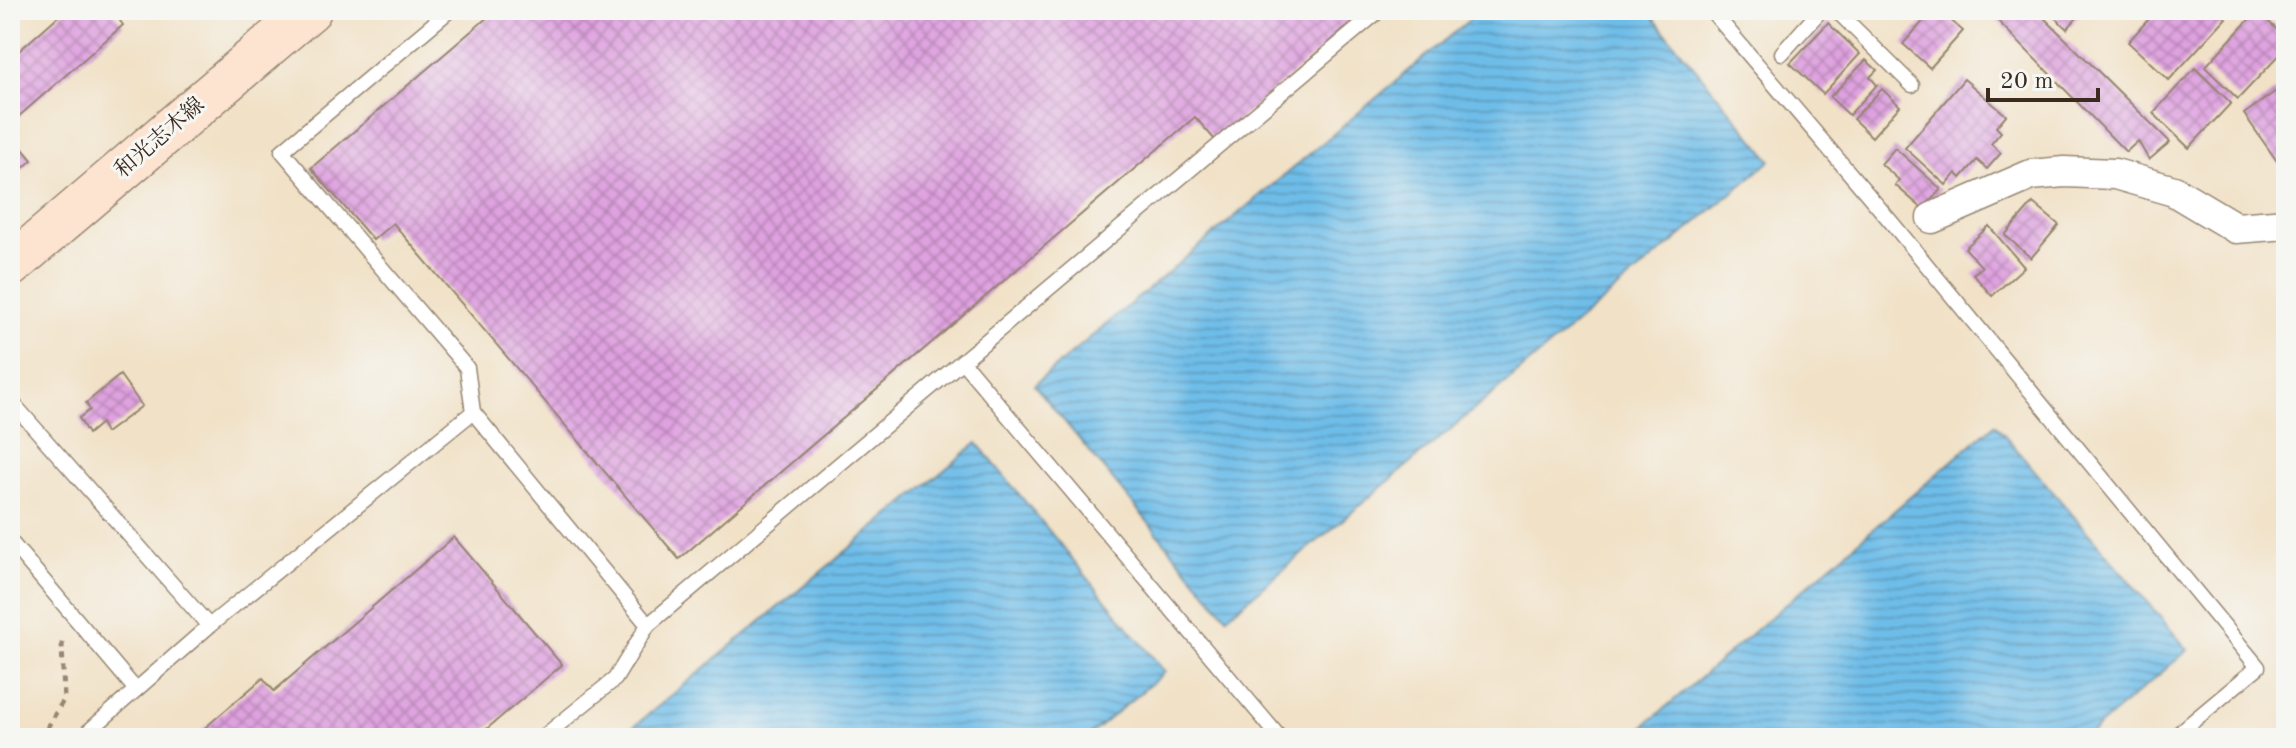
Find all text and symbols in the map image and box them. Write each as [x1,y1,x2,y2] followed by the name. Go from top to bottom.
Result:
[1988,52,2098,102] scale bar
[2000,70,2054,94] text: 20 m
[110,92,209,182] street label: 和光志木線

